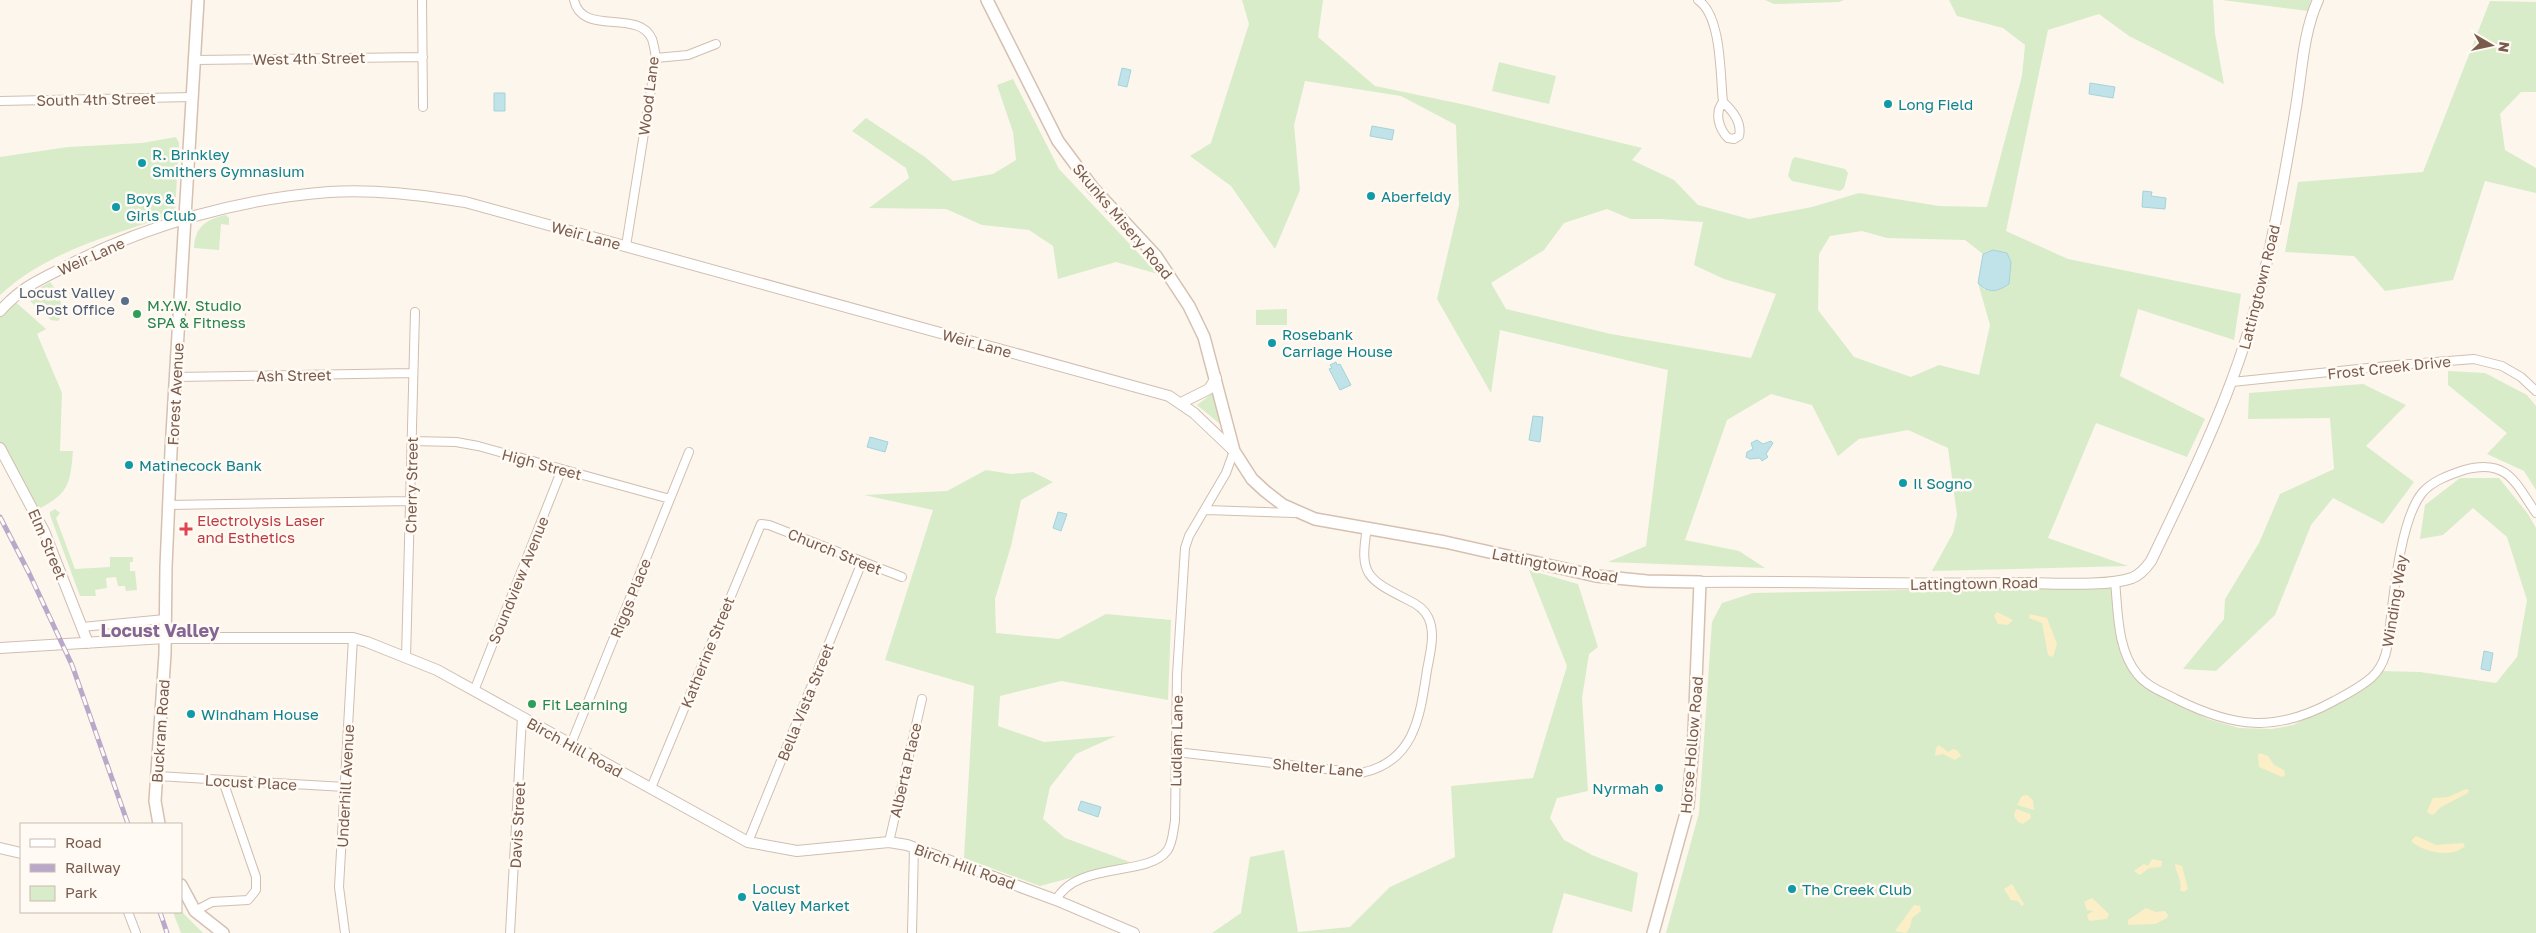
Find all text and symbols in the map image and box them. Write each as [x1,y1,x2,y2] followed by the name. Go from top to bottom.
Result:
[2466,20,2516,70] north arrow
[2495,41,2514,54] text: N
[252,48,366,68] street label: West 4th Street
[634,55,662,137] street label: Wood Lane
[36,89,156,109] street label: South 4th Street
[1898,95,1973,113] place label: Long Field
[1882,98,1894,110] marker: Long Field
[152,145,305,180] place label: R. Brinkley Smithers Gymnasium
[136,157,148,169] marker: R. Brinkley Smithers Gymnasium
[1069,160,1177,282] street label: Skunks Misery Road
[1381,187,1452,205] place label: Aberfeldy
[126,189,196,224] place label: Boys & Girls Club
[1365,190,1377,202] marker: Aberfeldy
[110,201,122,213] marker: Boys & Girls Club
[549,217,623,253] street label: Weir Lane
[2235,223,2283,351] street label: Lattingtown Road
[55,233,127,279] street label: Weir Lane
[19,283,116,318] place label: Locust Valley Post Office
[119,295,131,307] marker: Locust Valley Post Office
[147,296,246,331] place label: M.Y.W. Studio SPA & Fitness
[131,308,143,320] marker: M.Y.W. Studio SPA & Fitness
[940,325,1014,361] street label: Weir Lane
[1282,325,1393,360] place label: Rosebank Carriage House
[1266,337,1278,349] marker: Rosebank Carriage House
[163,342,187,446] street label: Forest Avenue
[2326,352,2452,382] street label: Frost Creek Drive
[256,365,332,385] street label: Ash Street
[401,436,421,534] street label: Cherry Street
[500,445,584,483] street label: High Street
[139,456,262,474] place label: Matinecock Bank
[123,459,135,471] marker: Matinecock Bank
[1913,474,1972,492] place label: Il Sogno
[1897,477,1909,489] marker: Il Sogno
[25,506,71,582] street label: Elm Street
[197,511,325,546] place label: Electrolysis Laser and Esthetics
[484,513,552,646] street label: Soundview Avenue
[179,522,193,536] marker: Electrolysis Laser and Esthetics
[785,524,885,578] street label: Church Street
[1490,544,1620,586] street label: Lattingtown Road
[2378,553,2410,649] street label: Winding Way
[606,555,654,640] street label: Riggs Place
[1910,573,2038,593] street label: Lattingtown Road
[676,594,738,710] street label: Katherine Street
[101,619,220,641] district label: Locust Valley
[773,641,837,763] street label: Bella Vista Street
[1676,675,1706,815] street label: Horse Hollow Road
[147,679,173,783] street label: Buckram Road
[542,695,628,713] place label: Fit Learning
[1166,695,1186,787] street label: Ludlam Lane
[526,698,538,710] marker: Fit Learning
[201,705,319,723] place label: Windham House
[185,708,197,720] marker: Windham House
[524,713,626,781] street label: Birch Hill Road
[885,721,925,819] street label: Alberta Place
[333,724,357,848] street label: Underhill Avenue
[1272,754,1365,780] street label: Shelter Lane
[204,771,298,793] street label: Locust Place
[1592,779,1649,797] place label: Nyrmah
[506,781,528,869] street label: Davis Street
[1653,782,1665,794] marker: Nyrmah
[20,823,182,913] legend
[65,833,102,851] text: Road
[912,839,1018,893] street label: Birch Hill Road
[65,858,121,876] text: Railway
[752,879,850,914] place label: Locust Valley Market
[1802,880,1912,898] place label: The Creek Club
[65,883,98,901] text: Park
[1786,883,1798,895] marker: The Creek Club
[736,891,748,903] marker: Locust Valley Market

